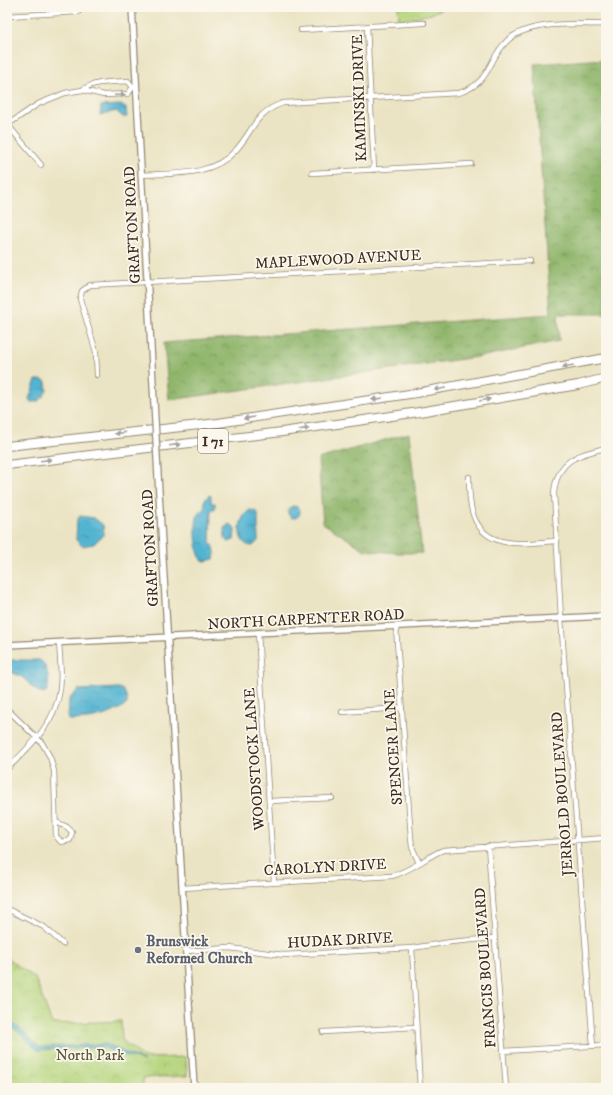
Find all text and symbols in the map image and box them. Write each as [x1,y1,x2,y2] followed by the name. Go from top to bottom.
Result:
[348,34,371,162] street label: KAMINSKI DRIVE
[114,91,126,98] one-way arrow
[120,166,145,284] street label: GRAFTON ROAD
[255,246,422,273] street label: MAPLEWOOD AVENUE
[562,363,574,369] one-way arrow
[434,386,446,392] one-way arrow
[371,396,383,402] one-way arrow
[479,397,491,403] one-way arrow
[243,415,255,421] one-way arrow
[298,426,310,432] one-way arrow
[198,429,228,453] road number: I 71
[114,430,126,437] one-way arrow
[169,442,181,448] one-way arrow
[40,457,52,463] one-way arrow
[138,489,163,607] street label: GRAFTON ROAD
[207,605,405,634] street label: NORTH CARPENTER ROAD
[240,687,269,832] street label: WOODSTOCK LANE
[380,688,407,806] street label: SPENCER LANE
[547,711,578,879] street label: JERROLD BOULEVARD
[263,855,387,880] street label: CAROLYN DRIVE
[470,887,501,1049] street label: FRANCIS BOULEVARD
[287,928,394,953] street label: HUDAK DRIVE
[146,932,253,968] place label: Brunswick Reformed Church
[133,945,143,955] marker: Brunswick Reformed Church
[56,1046,125,1065] park label: North Park

